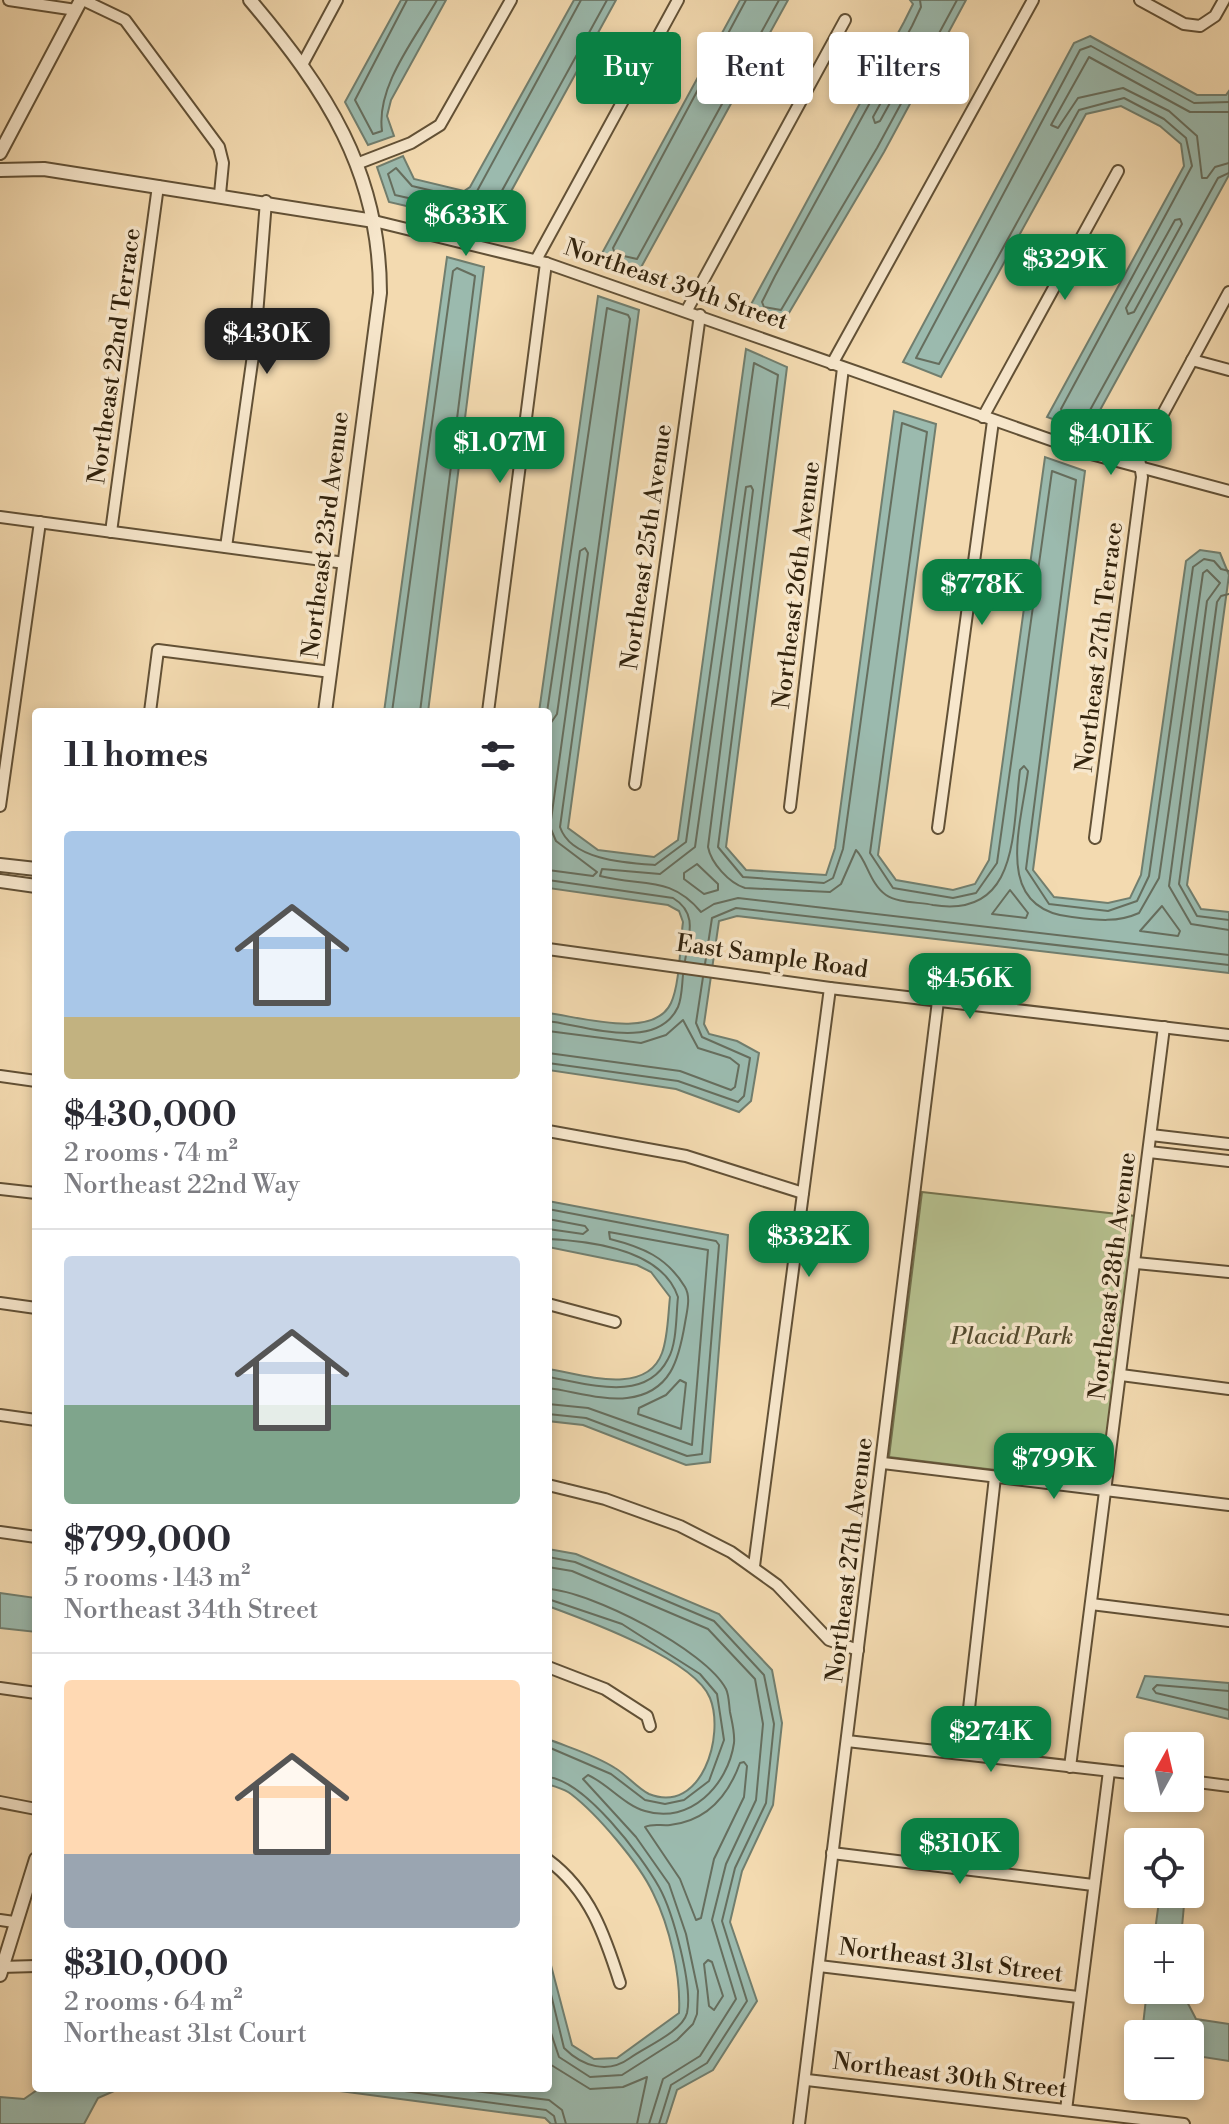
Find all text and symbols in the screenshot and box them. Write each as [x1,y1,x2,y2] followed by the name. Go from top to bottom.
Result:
[576,32,681,104] chip: Buy
[697,32,813,104] chip: Rent
[829,32,969,104] chip: Filters
[410,190,522,258] pin: $633K
[424,200,508,232] text: $633K
[82,226,148,486] street label: Northeast 22nd Terrace
[560,233,792,338] street label: Northeast 39th Street
[1009,234,1121,302] pin: $329K
[1023,244,1107,276] text: $329K
[211,308,323,376] pin: $430K
[223,318,311,350] text: $430K
[1055,409,1167,477] pin: $401K
[296,410,356,660] street label: Northeast 23rd Avenue
[435,417,565,485] pin: $1.07M
[1069,419,1153,451] text: $401K
[615,422,679,672] street label: Northeast 25th Avenue
[453,427,547,459] text: $1.07M
[767,460,827,710] street label: Northeast 26th Avenue
[1070,520,1130,774] street label: Northeast 27th Terrace
[926,559,1038,627] pin: $778K
[940,569,1024,601] text: $778K
[476,734,520,778] icon: filters
[64,735,208,777] text: 11 homes
[220,883,364,1027] icon: home
[674,929,870,985] street label: East Sample Road
[914,953,1026,1021] pin: $456K
[927,963,1013,995] text: $456K
[64,1095,237,1137] text: $430,000
[64,1137,238,1169] text: 2 rooms · 74 m²
[1083,1151,1143,1401] street label: Northeast 28th Avenue
[64,1169,300,1201] text: Northeast 22nd Way
[753,1211,865,1279] pin: $332K
[767,1221,851,1253] text: $332K
[220,1308,364,1452] icon: home
[950,1322,1073,1352] park label: Placid Park
[998,1433,1110,1501] pin: $799K
[820,1436,880,1684] street label: Northeast 27th Avenue
[1012,1443,1096,1475] text: $799K
[64,1520,231,1562] text: $799,000
[64,1562,250,1594] text: 5 rooms · 143 m²
[64,1594,318,1626] text: Northeast 34th Street
[935,1706,1047,1774] pin: $274K
[949,1716,1033,1748] text: $274K
[220,1732,364,1876] icon: home
[1124,1732,1204,1812] north arrow
[1124,1732,1204,2100] map controls
[904,1818,1016,1886] pin: $310K
[919,1828,1001,1860] text: $310K
[1124,1828,1204,1908] button: locate
[1124,1924,1204,2004] button: +
[837,1932,1065,1990] street label: Northeast 31st Street
[64,1944,228,1986] text: $310,000
[64,1986,243,2018] text: 2 rooms · 64 m²
[64,2018,307,2050] text: Northeast 31st Court
[1124,2020,1204,2100] button: −
[831,2047,1069,2105] street label: Northeast 30th Street

